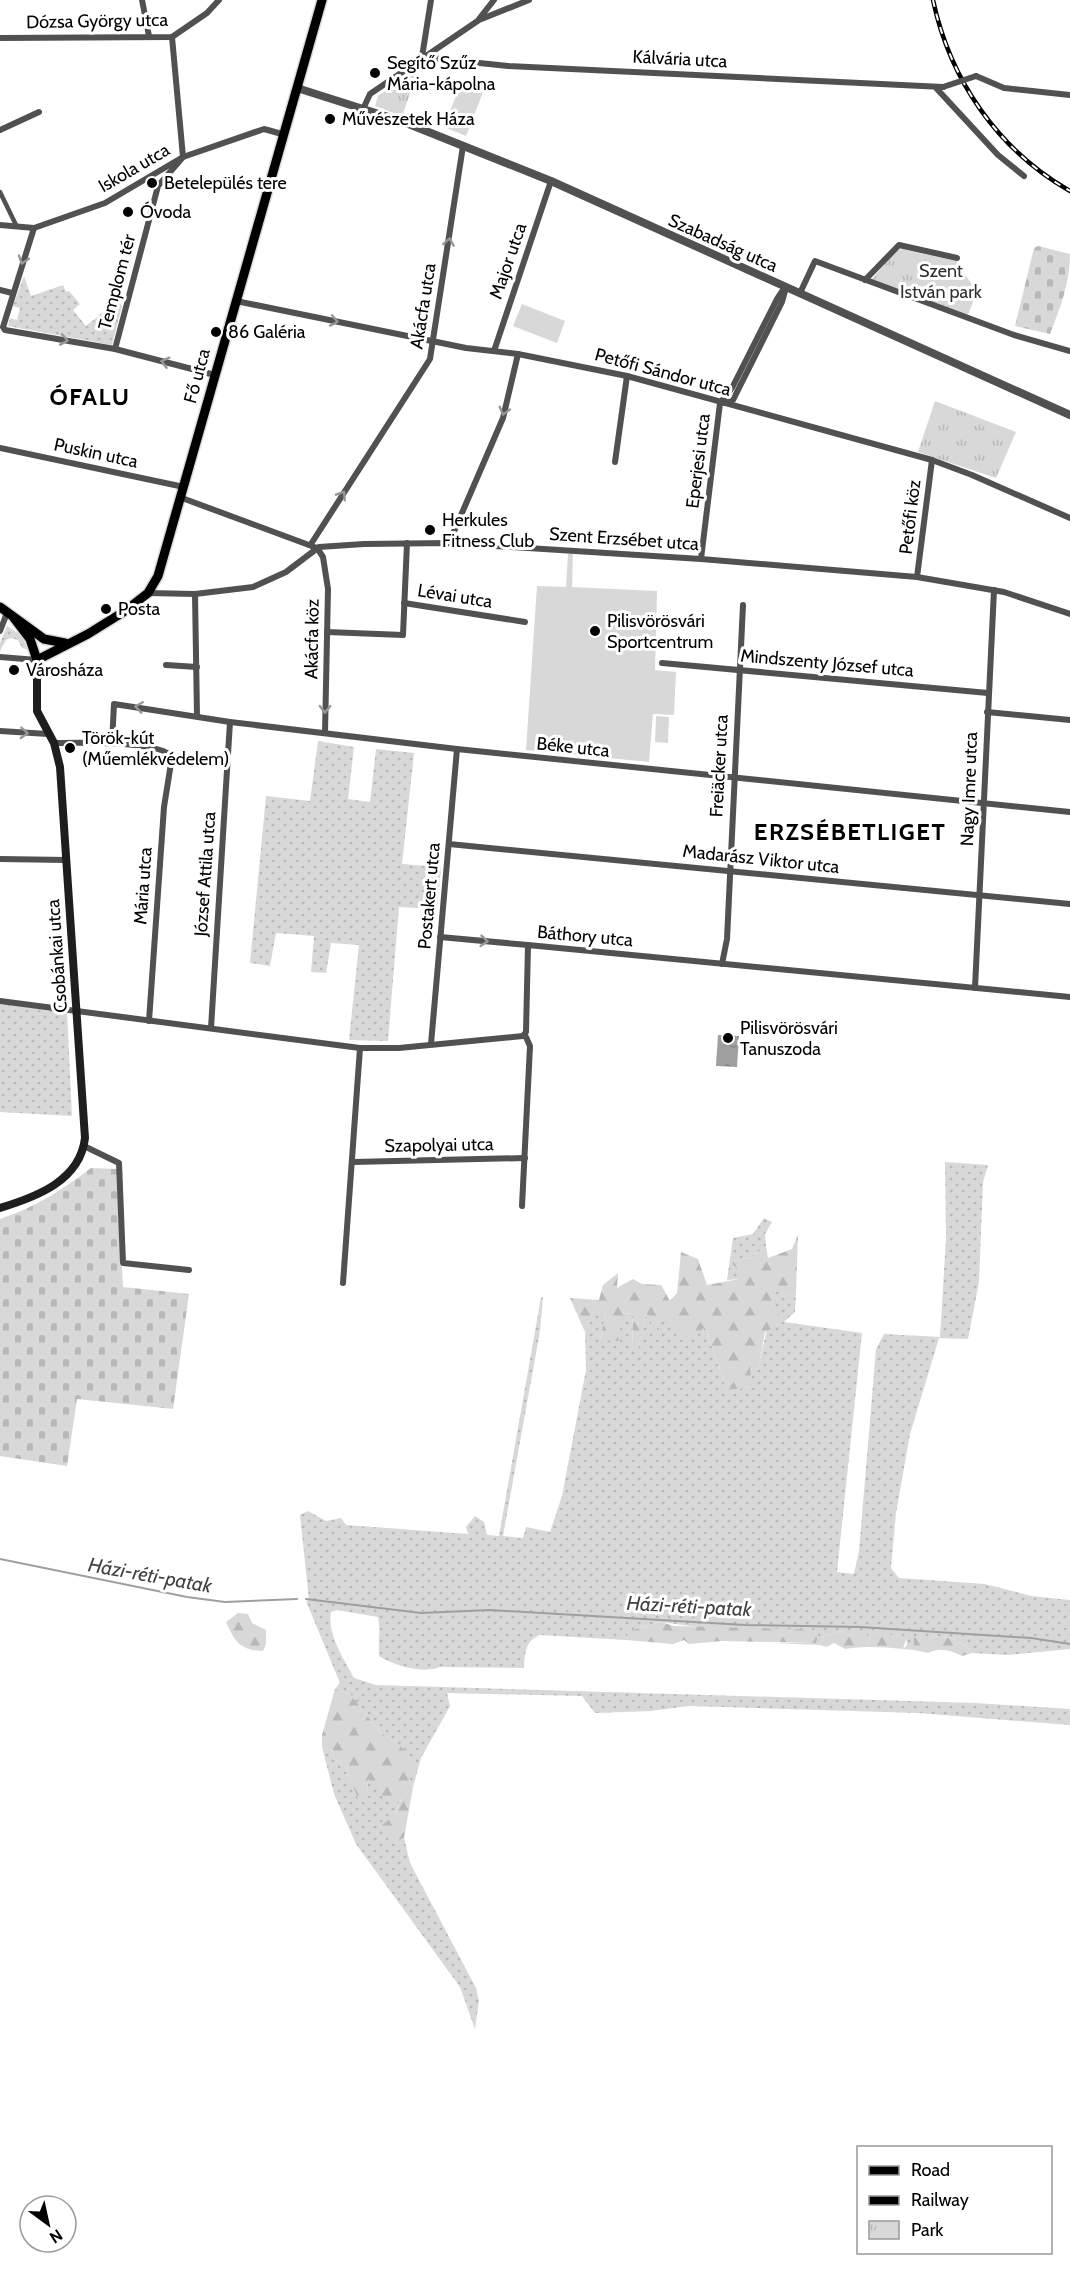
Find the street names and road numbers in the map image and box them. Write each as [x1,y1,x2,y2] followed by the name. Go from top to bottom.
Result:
[26,9,168,33] street label: Dózsa György utca
[632,46,728,72] street label: Kálvária utca
[94,139,174,197] street label: Iskola utca
[665,209,781,277] street label: Szabadság utca
[485,220,531,302] street label: Major utca
[94,232,140,332] street label: Templom tér
[405,261,441,351] street label: Akácfa utca
[592,343,734,401] street label: Petőfi Sándor utca
[179,346,215,406] street label: Fő utca
[681,412,715,510] street label: Eperjesi utca
[52,433,140,473] street label: Puskin utca
[895,478,926,556] street label: Petőfi köz
[548,523,700,555] street label: Szent Erzsébet utca
[416,579,494,613] street label: Lévai utca
[300,598,324,679] street label: Akácfa köz
[739,644,915,682] street label: Mindszenty József utca
[705,714,733,818] street label: Freiäcker utca
[956,731,982,847] street label: Nagy Imre utca
[535,732,611,762] street label: Béke utca
[190,811,220,938] street label: József Attila utca
[682,840,841,878] street label: Madarász Viktor utca
[413,841,445,950] street label: Postakert utca
[129,846,157,925] street label: Mária utca
[42,898,72,1014] street label: Csobánkai utca
[536,921,634,951] street label: Báthory utca
[384,1133,494,1157] street label: Szapolyai utca

